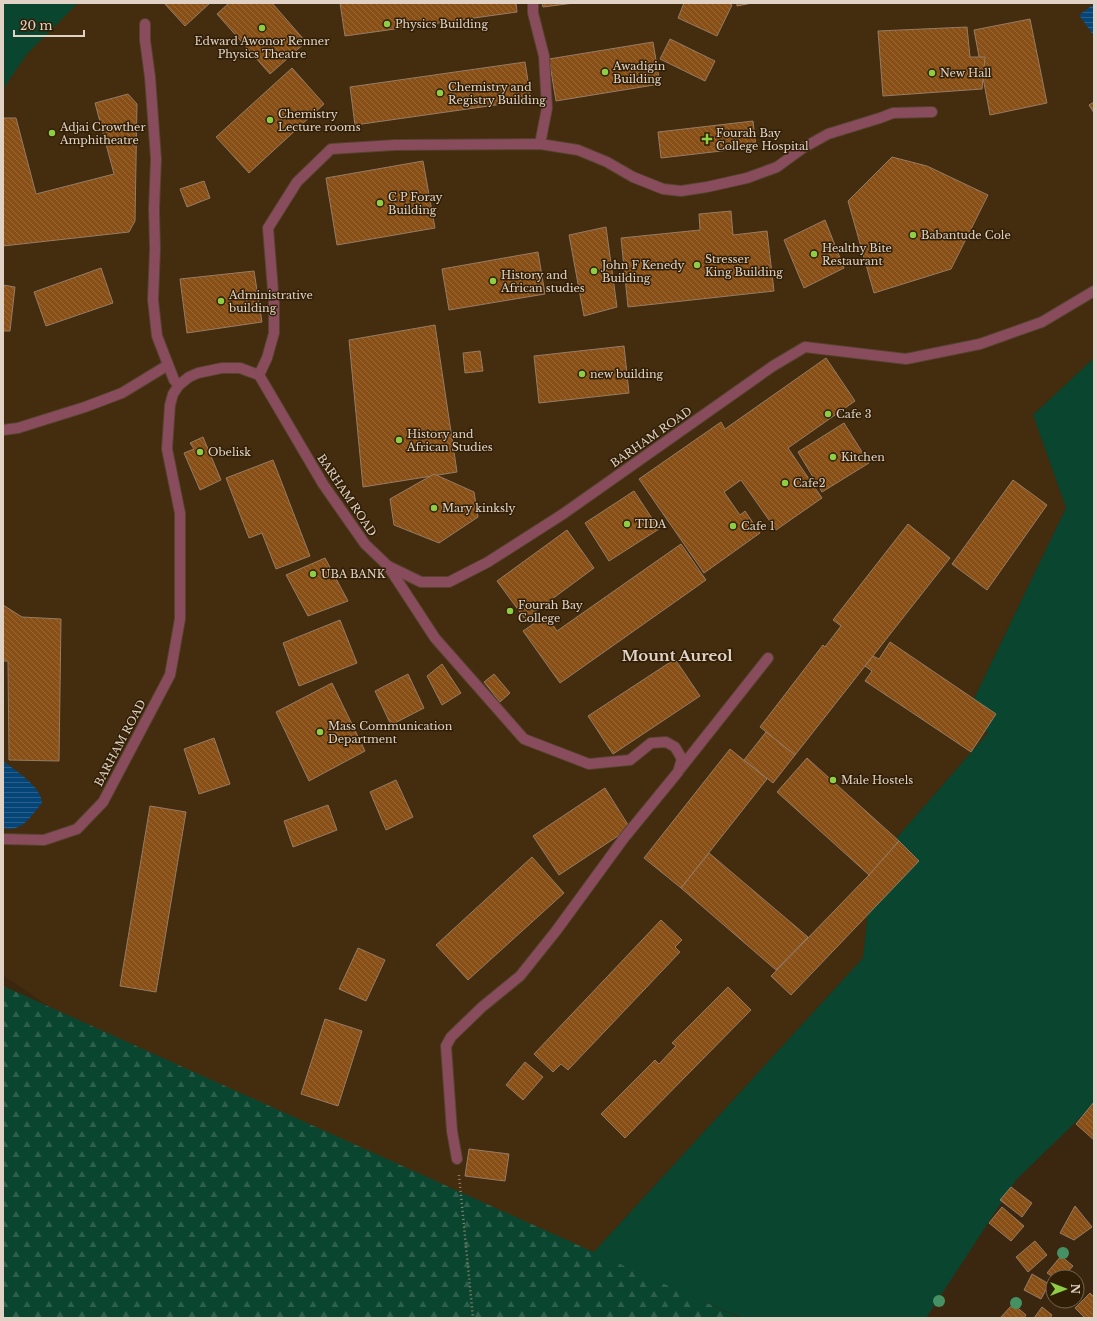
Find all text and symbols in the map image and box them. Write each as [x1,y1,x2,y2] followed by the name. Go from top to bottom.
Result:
[14,12,84,38] scale bar
[395,17,488,31] place label: Physics Building
[20,18,52,33] text: 20 m
[382,19,392,29] marker: Physics Building
[257,23,267,33] marker: Edward Awonor Renner Physics Theatre
[195,34,330,61] place label: Edward Awonor Renner Physics Theatre
[612,59,666,86] place label: Awadigin Building
[940,66,992,80] place label: New Hall
[600,67,610,77] marker: Awadigin Building
[927,68,937,78] marker: New Hall
[448,80,546,107] place label: Chemistry and Registry Building
[435,88,445,98] marker: Chemistry and Registry Building
[278,107,361,134] place label: Chemistry Lecture rooms
[265,115,275,125] marker: Chemistry Lecture rooms
[59,120,146,147] place label: Adjai Crowther Amphitheatre
[716,126,809,153] place label: Fourah Bay College Hospital
[47,128,57,138] marker: Adjai Crowther Amphitheatre
[701,133,713,145] marker: Fourah Bay College Hospital
[388,190,443,217] place label: C P Foray Building
[375,198,385,208] marker: C P Foray Building
[921,228,1011,242] place label: Babantude Cole
[908,230,918,240] marker: Babantude Cole
[822,241,892,268] place label: Healthy Bite Restaurant
[809,249,819,259] marker: Healthy Bite Restaurant
[705,252,783,279] place label: Stresser King Building
[600,258,685,285] place label: John F Kenedy Building
[692,260,702,270] marker: Stresser King Building
[589,266,599,276] marker: John F Kenedy Building
[500,268,585,295] place label: History and African studies
[488,276,498,286] marker: History and African studies
[228,288,313,315] place label: Administrative building
[216,296,226,306] marker: Administrative building
[590,367,664,381] place label: new building
[577,369,587,379] marker: new building
[608,404,695,470] street label: BARHAM ROAD
[836,407,872,421] place label: Cafe 3
[823,409,833,419] marker: Cafe 3
[406,427,493,454] place label: History and African Studies
[394,435,404,445] marker: History and African Studies
[208,445,251,459] place label: Obelisk
[195,447,205,457] marker: Obelisk
[841,450,885,464] place label: Kitchen
[314,451,380,539] street label: BARHAM ROAD
[828,452,838,462] marker: Kitchen
[793,476,826,490] place label: Cafe2
[780,478,790,488] marker: Cafe2
[442,501,516,515] place label: Mary kinksly
[429,503,439,513] marker: Mary kinksly
[635,517,667,531] place label: TIDA
[622,519,632,529] marker: TIDA
[741,519,775,533] place label: Cafe 1
[728,521,738,531] marker: Cafe 1
[321,567,386,581] place label: UBA BANK
[308,569,318,579] marker: UBA BANK
[518,598,583,625] place label: Fourah Bay College
[505,606,515,616] marker: Fourah Bay College
[621,646,733,665] district label: Mount Aureol
[91,697,149,789] street label: BARHAM ROAD
[328,719,453,746] place label: Mass Communication Department
[315,727,325,737] marker: Mass Communication Department
[841,773,913,787] place label: Male Hostels
[828,775,838,785] marker: Male Hostels
[1045,1269,1085,1309] north arrow
[1068,1284,1082,1295] text: N

